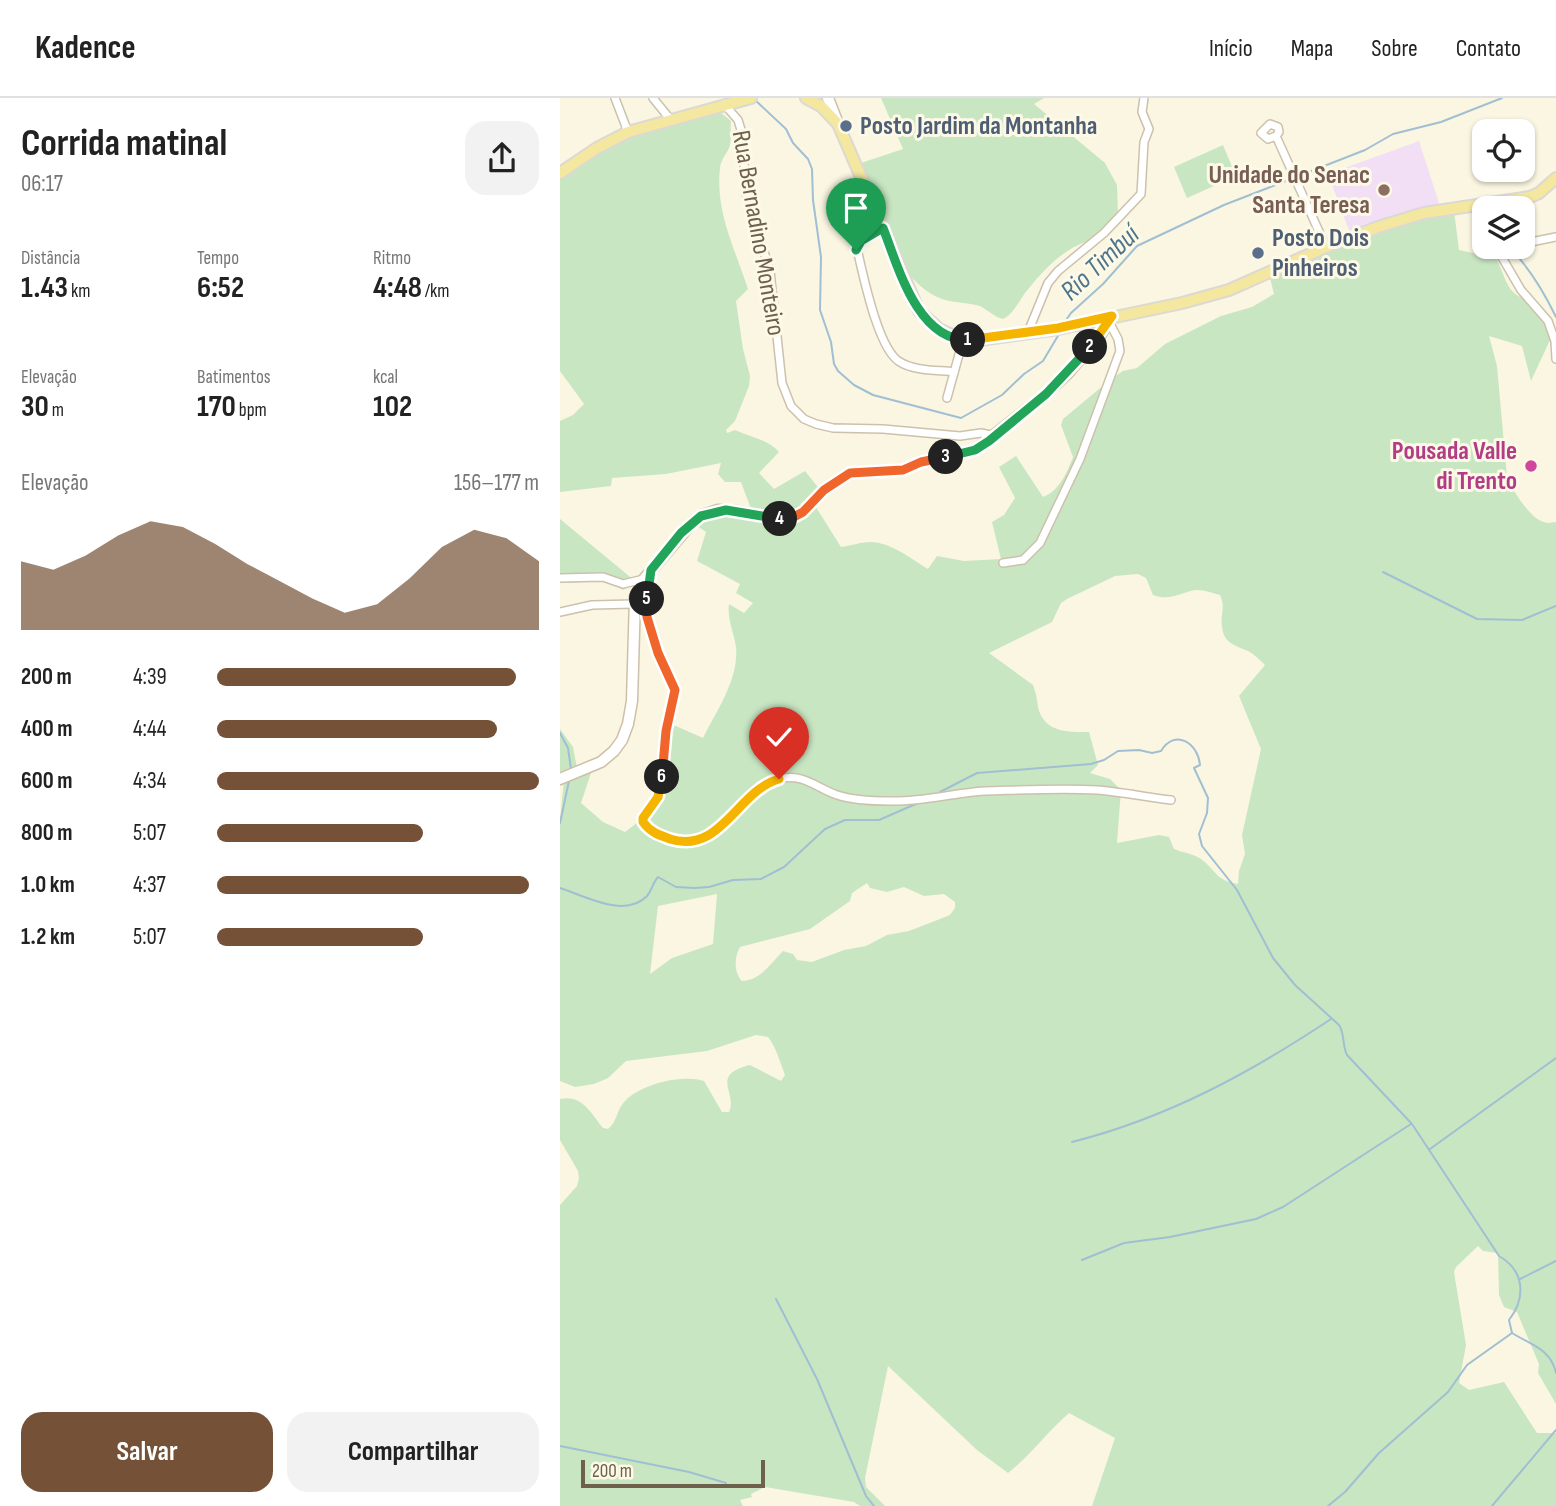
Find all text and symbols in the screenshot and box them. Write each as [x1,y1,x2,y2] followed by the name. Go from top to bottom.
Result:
[35,28,136,68] text: Kadence
[1209,34,1253,63] text: Início
[1291,34,1333,63] text: Mapa
[1371,34,1418,63] text: Sobre
[1456,34,1521,63] text: Contato
[860,111,1098,142] place label: Posto Jardim da Montanha
[838,118,854,134] marker: Posto Jardim da Montanha
[1472,119,1535,259] map controls
[1472,119,1535,182] button: locate
[21,121,227,166] text: Corrida matinal
[465,121,539,195] button: share
[725,128,791,338] street label: Rua Bernadino Monteiro
[1208,160,1370,221] place label: Unidade do Senac Santa Teresa
[21,170,63,198] text: 06:17
[826,178,886,250] pin
[1376,182,1392,198] marker: Unidade do Senac Santa Teresa
[837,189,875,227] icon: arrive
[1472,196,1535,259] button: layers
[1054,216,1148,308] water label: Rio Timbuí
[1272,223,1369,284] place label: Posto Dois Pinheiros
[1250,245,1266,261] marker: Posto Dois Pinheiros
[21,247,80,270] text: Distância
[197,247,239,270] text: Tempo
[373,247,411,270] text: Ritmo
[21,270,68,306] text: 1.43
[197,270,244,306] text: 6:52
[373,270,422,306] text: 4:48
[68,280,90,303] text: km
[422,280,450,303] text: /km
[950,322,986,358] pin: 1
[964,328,971,351] text: 1
[1072,330,1108,364] pin: 2
[1085,335,1094,358] text: 2
[21,366,77,389] text: Elevação
[197,366,271,389] text: Batimentos
[373,366,398,389] text: kcal
[21,389,49,425] text: 30
[197,389,236,425] text: 170
[373,389,412,425] text: 102
[49,399,64,422] text: m
[236,399,267,422] text: bpm
[1392,436,1517,497] place label: Pousada Valle di Trento
[928,440,964,474] pin: 3
[941,445,950,468] text: 3
[1523,458,1539,474] marker: Pousada Valle di Trento
[21,469,89,497] text: Elevação
[454,469,539,497] text: 156–177 m
[762,502,798,536] pin: 4
[775,507,784,530] text: 4
[630,582,664,616] pin: 5
[642,587,651,610] text: 5
[21,663,72,691] text: 200 m
[133,663,167,691] text: 4:39
[749,707,809,779] pin
[21,715,72,743] text: 400 m
[133,715,166,743] text: 4:44
[760,718,798,756] icon: check
[644,760,679,794] pin: 6
[657,765,666,788] text: 6
[21,767,73,795] text: 600 m
[133,767,166,795] text: 4:34
[21,819,73,847] text: 800 m
[133,819,166,847] text: 5:07
[21,871,75,899] text: 1.0 km
[133,871,166,899] text: 4:37
[21,923,75,951] text: 1.2 km
[133,923,166,951] text: 5:07
[21,1412,273,1492] button: Salvar
[287,1412,539,1492] button: Compartilhar
[581,1457,765,1489] scale bar
[592,1460,632,1483] text: 200 m

